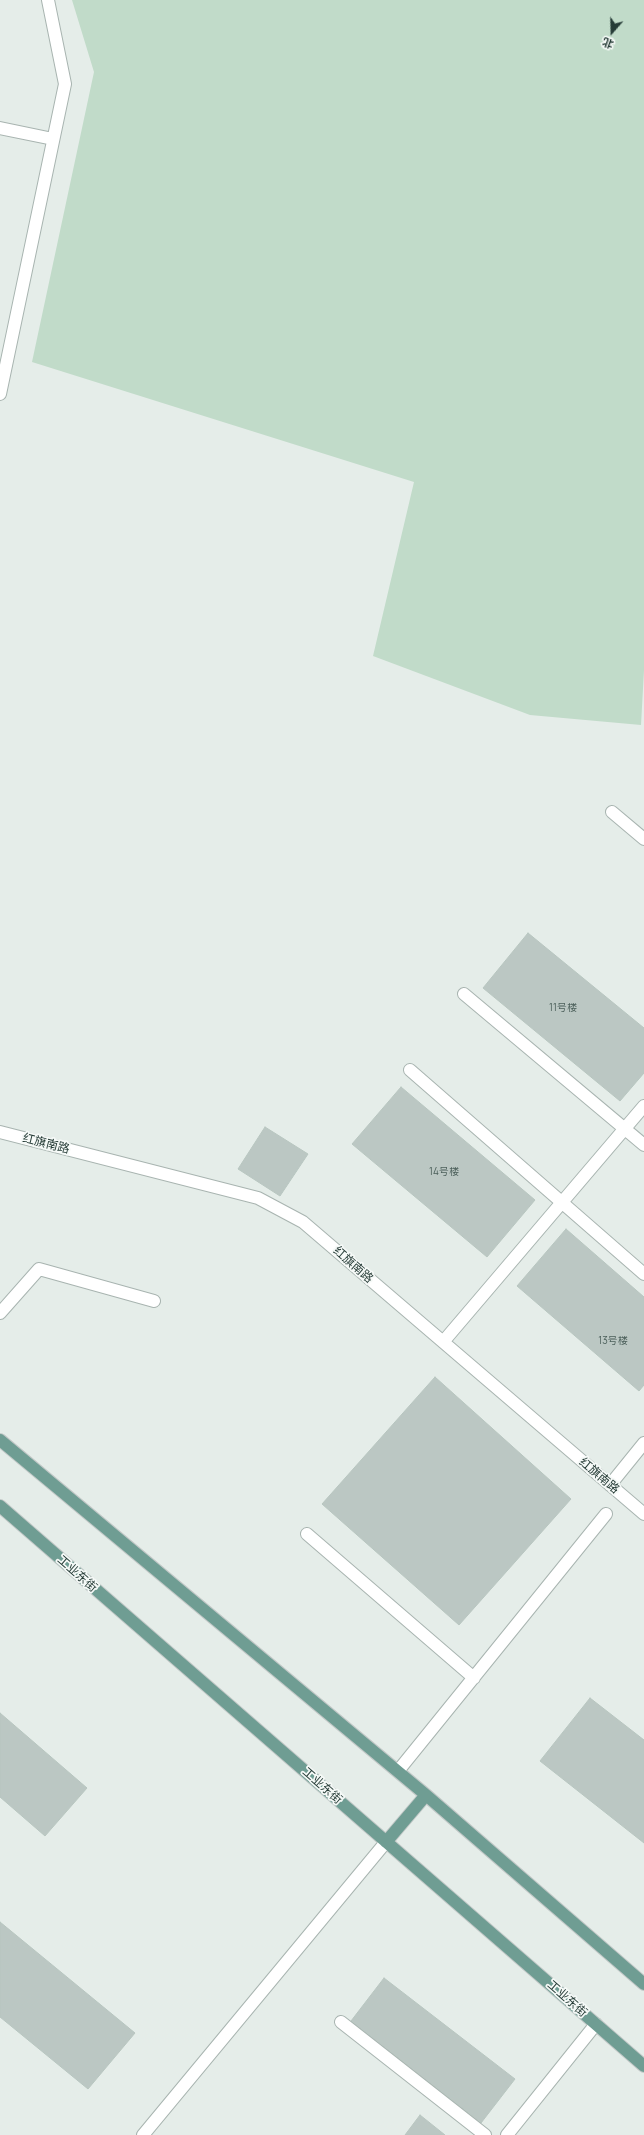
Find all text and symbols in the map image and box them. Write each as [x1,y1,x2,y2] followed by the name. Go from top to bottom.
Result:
[592,12,632,52] north arrow
[600,35,615,53] text: 北
[549,1002,577,1014] house number: 11号楼
[21,1131,71,1157] street label: 红旗南路
[429,1166,459,1178] house number: 14号楼
[330,1244,376,1286] street label: 红旗南路
[598,1335,628,1347] house number: 13号楼
[576,1455,622,1497] street label: 红旗南路
[54,1553,100,1595] street label: 工业东街
[299,1765,345,1807] street label: 工业东街
[544,1978,590,2020] street label: 工业东街

